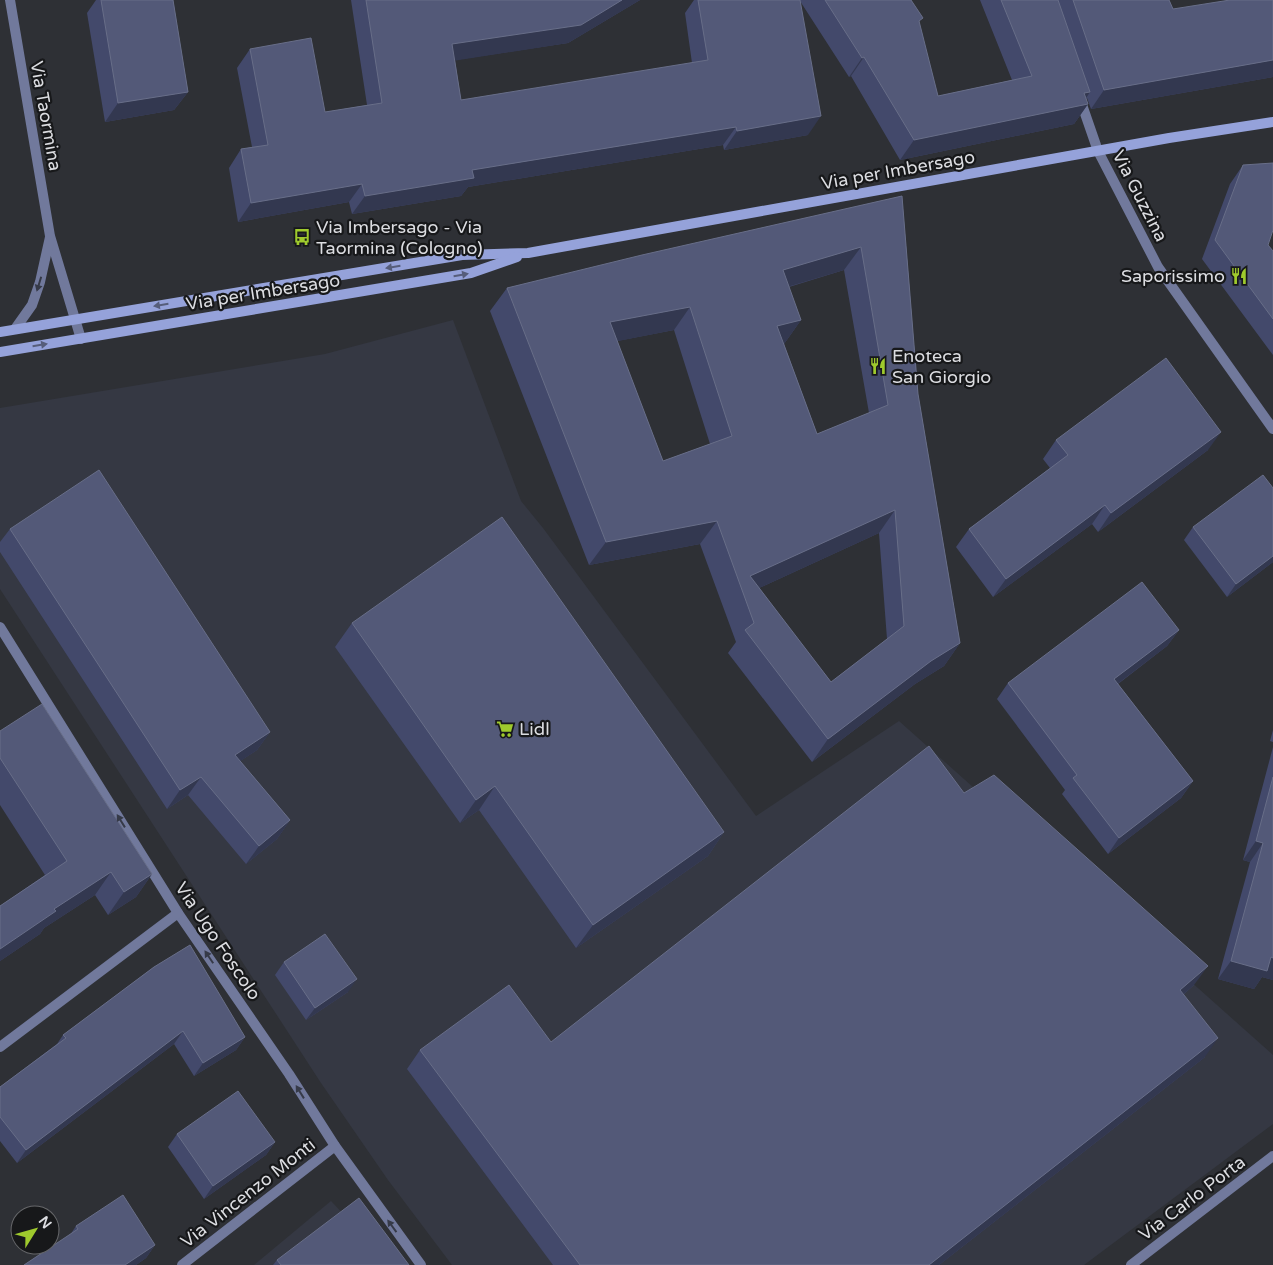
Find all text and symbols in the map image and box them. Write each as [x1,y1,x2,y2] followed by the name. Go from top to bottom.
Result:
[26,59,66,173] street label: Via Taormina
[819,146,977,194] street label: Via per Imbersago
[1108,147,1172,245] street label: Via Guzzina
[316,216,483,259] place label: Via Imbersago - Via Taormina (Cologno)
[292,227,312,247] bus stop icon: Via Imbersago - Via Taormina (Cologno)
[385,263,401,271] one-way arrow
[1121,265,1225,287] place label: Saporissimo
[1229,266,1249,286] restaurant icon: Saporissimo
[184,269,342,315] street label: Via per Imbersago
[453,270,469,278] one-way arrow
[35,277,43,292] one-way arrow
[153,302,169,310] one-way arrow
[33,341,49,349] one-way arrow
[892,345,991,388] place label: Enoteca San Giorgio
[868,356,888,376] restaurant icon: Enoteca San Giorgio
[519,718,550,740] place label: Lidl
[495,719,515,739] supermarket icon: Lidl
[116,814,126,827] one-way arrow
[170,878,266,1004] street label: Via Ugo Foscolo
[204,950,214,964] one-way arrow
[295,1085,305,1098] one-way arrow
[176,1134,320,1252] street label: Via Vincenzo Monti
[1134,1151,1250,1245] street label: Via Carlo Porta
[10,1205,60,1255] north arrow
[35,1213,55,1232] text: N
[387,1219,397,1233] one-way arrow

